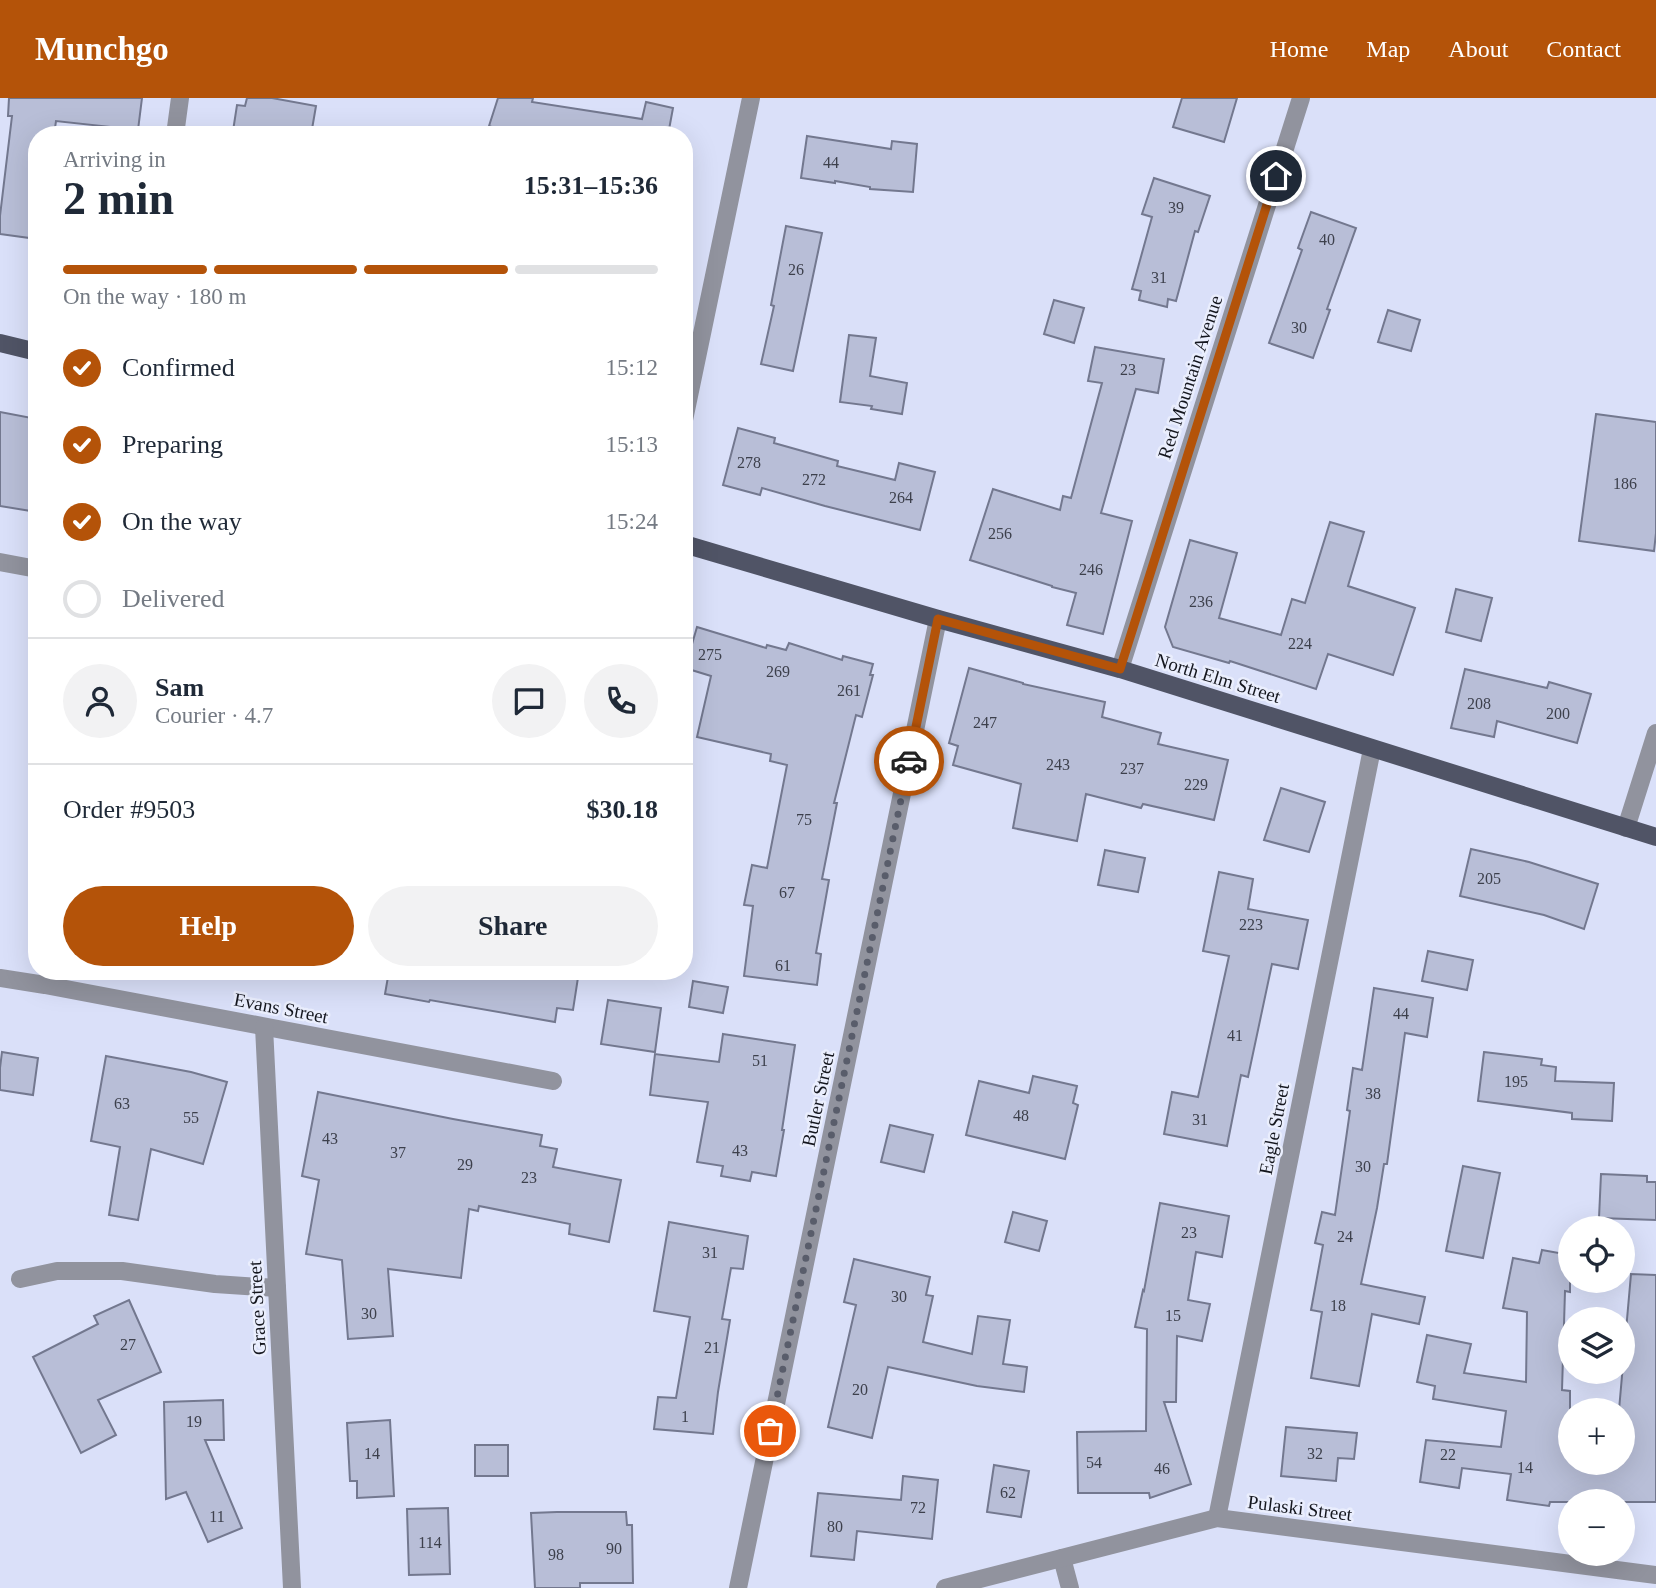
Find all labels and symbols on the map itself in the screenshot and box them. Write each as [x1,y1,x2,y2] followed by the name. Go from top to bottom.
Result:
[1246,146,1306,206] pin
[823,154,839,171] house number: 44
[1168,199,1184,216] house number: 39
[1319,231,1335,248] house number: 40
[788,261,804,278] house number: 26
[1151,269,1167,286] house number: 31
[1154,293,1226,461] street label: Red Mountain Avenue
[1291,319,1307,336] house number: 30
[1120,361,1136,378] house number: 23
[737,454,761,471] house number: 278
[802,471,826,488] house number: 272
[1613,475,1637,492] house number: 186
[889,489,913,506] house number: 264
[988,525,1012,542] house number: 256
[1079,561,1103,578] house number: 246
[1189,593,1213,610] house number: 236
[1288,635,1312,652] house number: 224
[698,646,722,663] house number: 275
[1153,649,1284,707] street label: North Elm Street
[766,663,790,680] house number: 269
[837,682,861,699] house number: 261
[1467,695,1491,712] house number: 208
[1546,705,1570,722] house number: 200
[973,714,997,731] house number: 247
[874,726,944,796] courier
[1046,756,1070,773] house number: 243
[1120,760,1144,777] house number: 237
[1184,776,1208,793] house number: 229
[796,811,812,828] house number: 75
[1477,870,1501,887] house number: 205
[779,884,795,901] house number: 67
[1239,916,1263,933] house number: 223
[775,957,791,974] house number: 61
[232,989,331,1028] street label: Evans Street
[1393,1005,1409,1022] house number: 44
[1227,1027,1243,1044] house number: 41
[798,1049,838,1148] street label: Butler Street
[752,1052,768,1069] house number: 51
[1504,1073,1528,1090] house number: 195
[1255,1081,1293,1176] street label: Eagle Street
[1365,1085,1381,1102] house number: 38
[114,1095,130,1112] house number: 63
[1013,1107,1029,1124] house number: 48
[183,1109,199,1126] house number: 55
[1192,1111,1208,1128] house number: 31
[322,1130,338,1147] house number: 43
[732,1142,748,1159] house number: 43
[390,1144,406,1161] house number: 37
[457,1156,473,1173] house number: 29
[1355,1158,1371,1175] house number: 30
[521,1169,537,1186] house number: 23
[1181,1224,1197,1241] house number: 23
[1337,1228,1353,1245] house number: 24
[702,1244,718,1261] house number: 31
[244,1260,270,1356] street label: Grace Street
[891,1288,907,1305] house number: 30
[1330,1297,1346,1314] house number: 18
[361,1305,377,1322] house number: 30
[1165,1307,1181,1324] house number: 15
[120,1336,136,1353] house number: 27
[704,1339,720,1356] house number: 21
[852,1381,868,1398] house number: 20
[740,1401,800,1461] pin
[681,1408,689,1425] house number: 1
[186,1413,202,1430] house number: 19
[364,1445,380,1462] house number: 14
[1307,1445,1323,1462] house number: 32
[1440,1446,1456,1463] house number: 22
[1086,1454,1102,1471] house number: 54
[1517,1459,1533,1476] house number: 14
[1154,1460,1170,1477] house number: 46
[1000,1484,1016,1501] house number: 62
[1247,1491,1354,1525] street label: Pulaski Street
[910,1499,926,1516] house number: 72
[209,1508,225,1525] house number: 11
[827,1518,843,1535] house number: 80
[418,1534,442,1551] house number: 114
[606,1540,622,1557] house number: 90
[548,1546,564,1563] house number: 98

